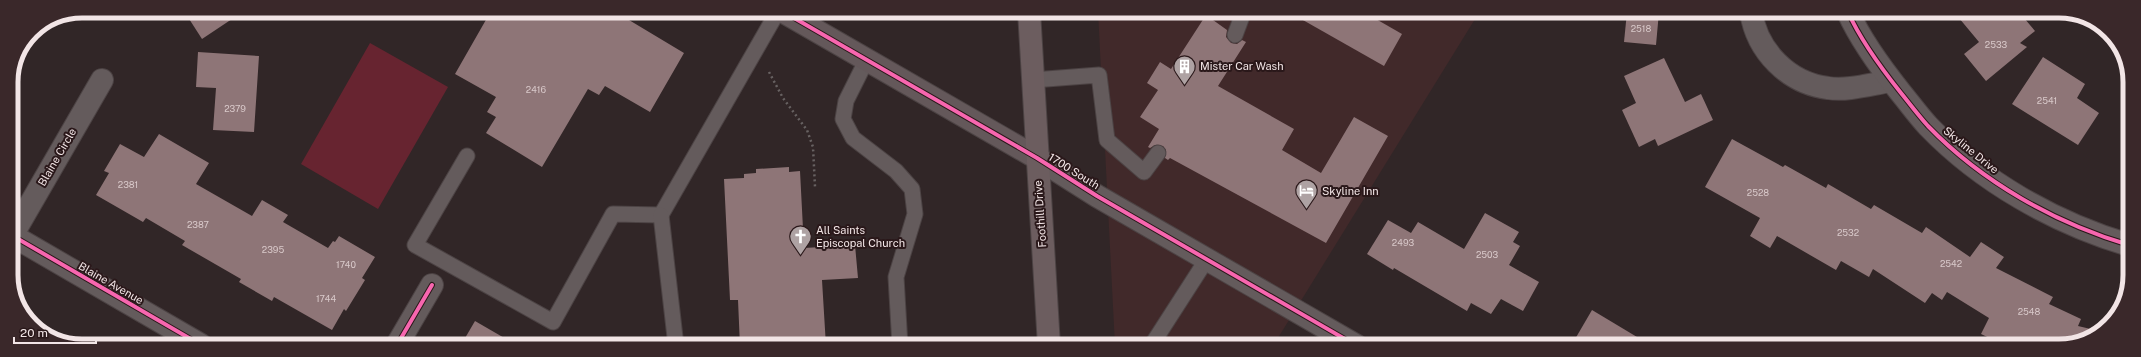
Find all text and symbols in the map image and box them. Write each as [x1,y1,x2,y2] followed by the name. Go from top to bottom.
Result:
[1631,23,1651,34] house number: 2518
[1985,39,2008,50] house number: 2533
[1172,53,1198,86] building icon: Mister Car Wash
[1200,60,1284,72] place label: Mister Car Wash
[526,84,547,95] house number: 2416
[2037,95,2057,106] house number: 2541
[224,103,246,114] house number: 2379
[1941,124,2001,176] street label: Skyline Drive
[36,126,78,188] street label: Blaine Circle
[1046,151,1102,191] street label: 1700 South
[1293,178,1319,211] hotel icon: Skyline Inn
[118,179,138,190] house number: 2381
[1032,180,1048,248] street label: Foothill Drive
[1322,185,1379,197] place label: Skyline Inn
[1747,187,1769,198] house number: 2528
[187,219,209,230] house number: 2387
[787,223,813,256] church icon: All Saints Episcopal Church
[816,224,905,249] place label: All Saints Episcopal Church
[1837,227,1859,238] house number: 2532
[1392,237,1414,248] house number: 2493
[262,244,284,255] house number: 2395
[1476,249,1498,260] house number: 2503
[1940,258,1962,269] house number: 2542
[336,259,356,270] house number: 1740
[77,260,145,306] street label: Blaine Avenue
[316,293,336,304] house number: 1744
[2018,306,2040,317] house number: 2548
[14,319,96,345] scale bar
[20,326,48,340] text: 20 m

